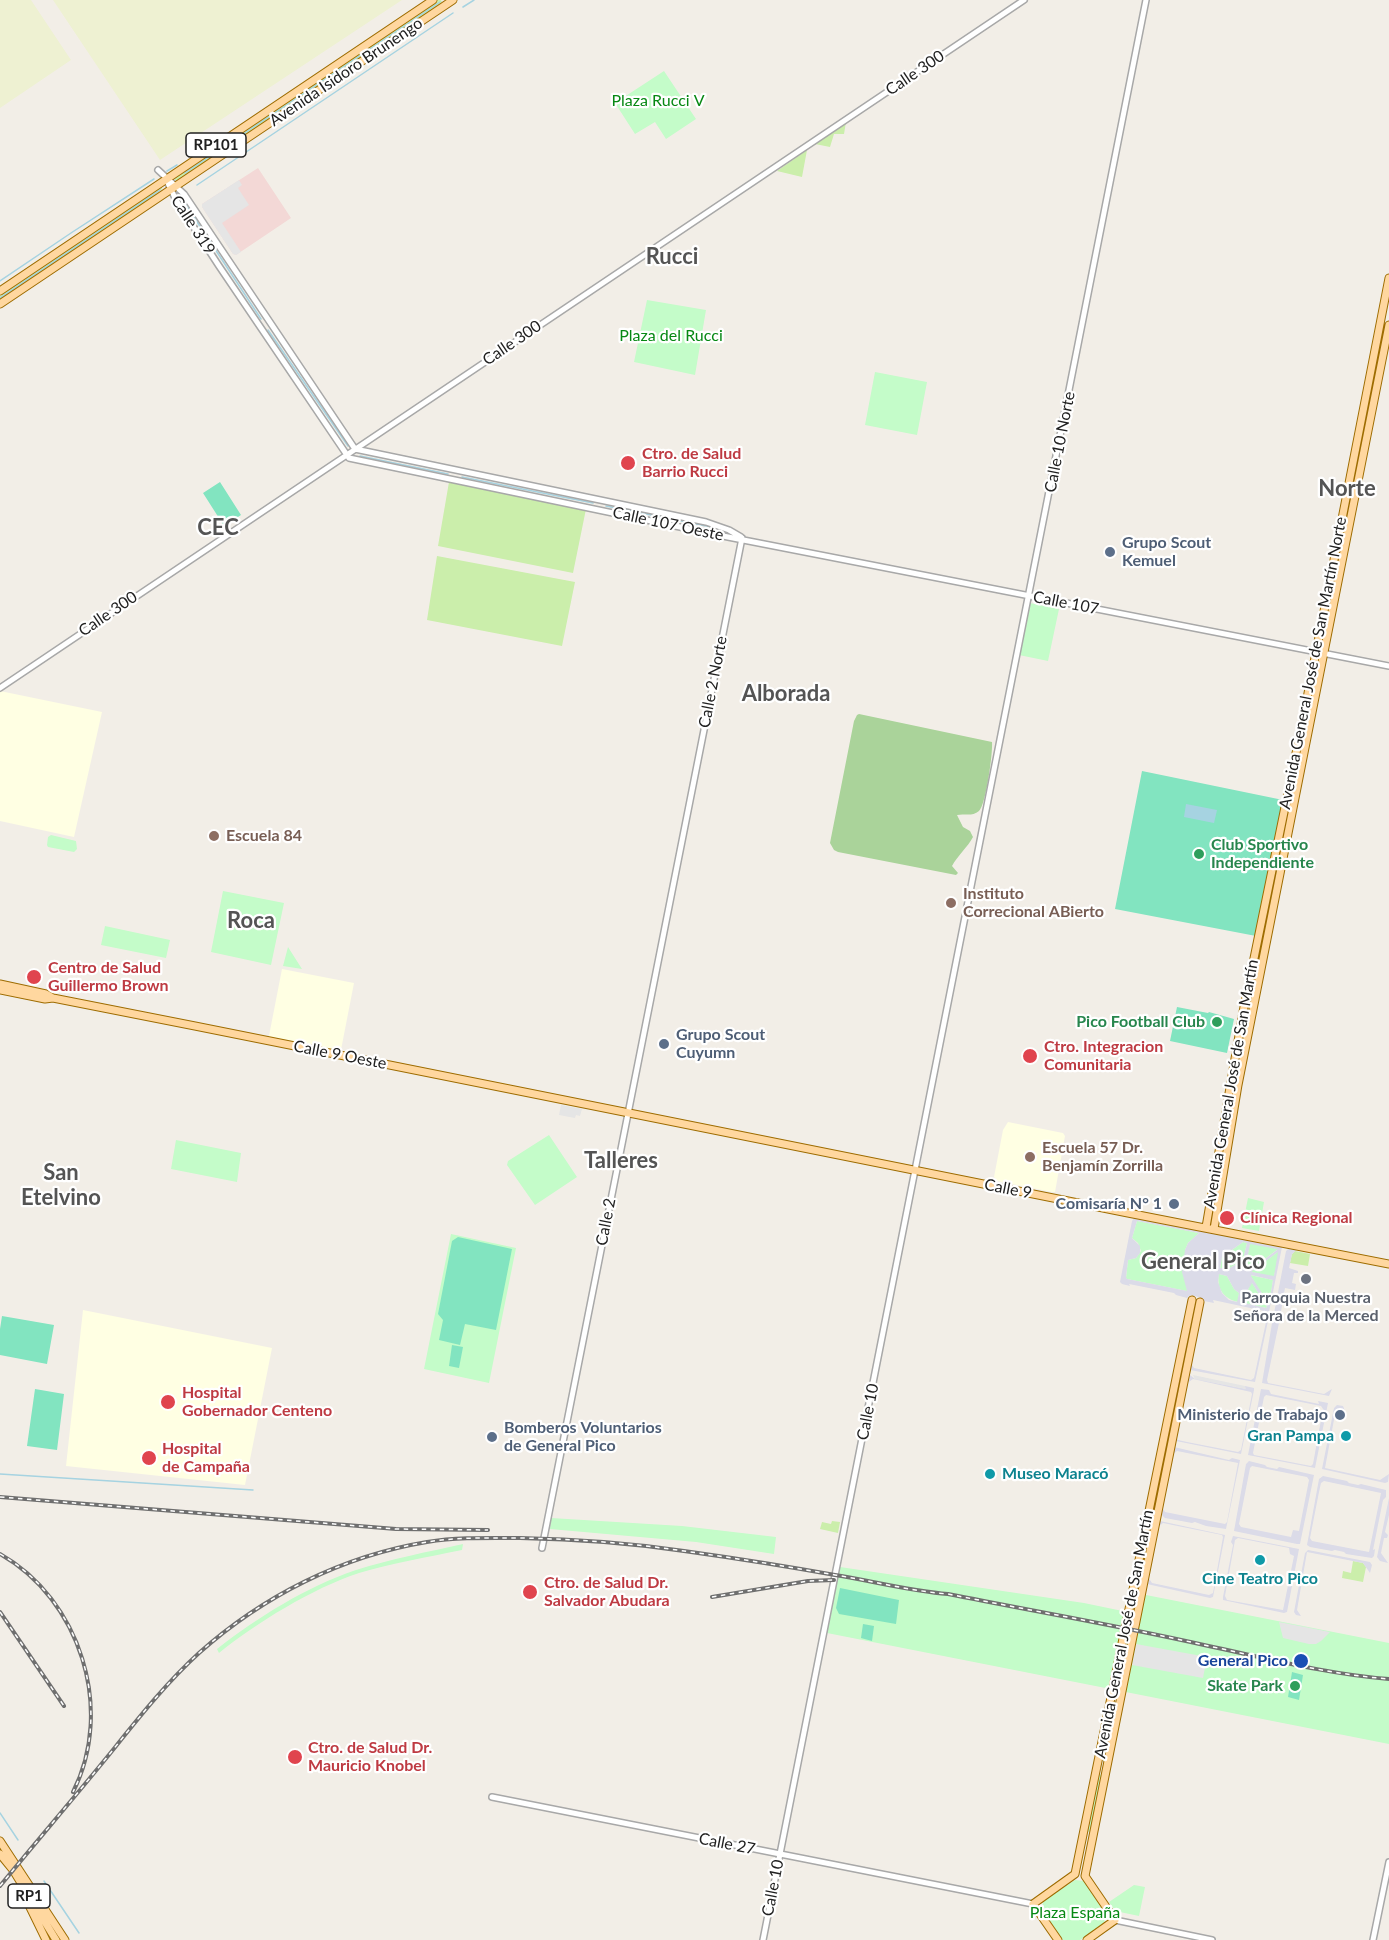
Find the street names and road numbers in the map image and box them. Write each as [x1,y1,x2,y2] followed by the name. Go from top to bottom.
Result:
[266,14,426,130] street label: Avenida Isidoro Brunengo
[882,46,948,100] street label: Calle 300
[186,133,246,157] road number: RP101
[167,192,219,258] street label: Calle 319
[479,316,545,370] street label: Calle 300
[1041,390,1079,494] street label: Calle 10 Norte
[611,503,725,545] street label: Calle 107 Oeste
[1275,515,1351,811] street label: Avenida General José de San Martín Norte
[75,587,141,641] street label: Calle 300
[1031,587,1101,619] street label: Calle 107
[695,634,731,730] street label: Calle 2 Norte
[1200,958,1262,1210] street label: Avenida General José de San Martín
[292,1037,388,1073] street label: Calle 9 Oeste
[983,1175,1033,1203] street label: Calle 9
[592,1197,620,1247] street label: Calle 2
[853,1382,883,1442] street label: Calle 10
[1090,1508,1158,1760] street label: Avenida General José de San Martín
[697,1829,757,1859] street label: Calle 27
[758,1858,788,1918] street label: Calle 10
[8,1884,50,1908] road number: RP1

